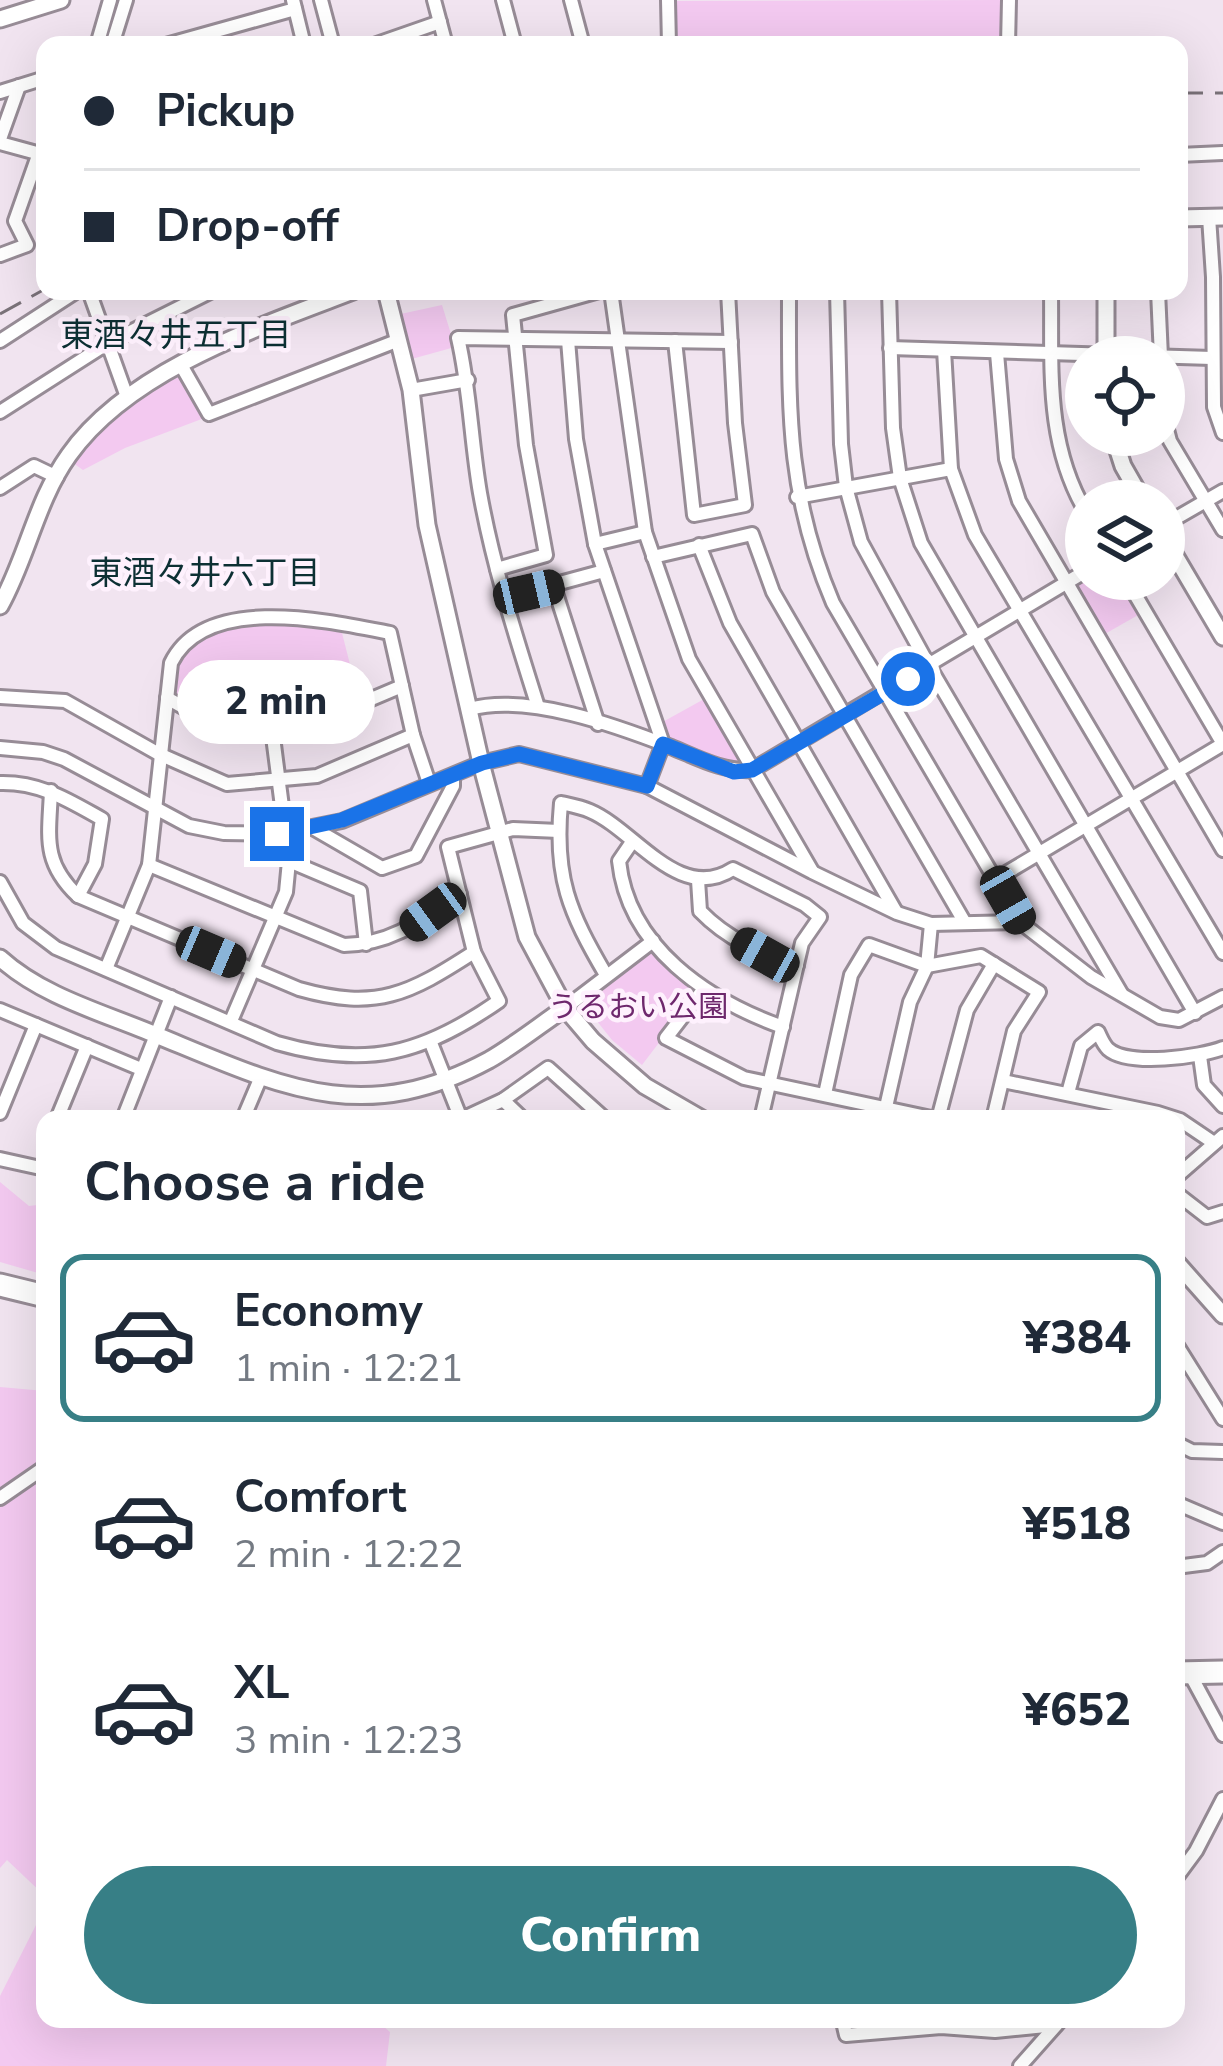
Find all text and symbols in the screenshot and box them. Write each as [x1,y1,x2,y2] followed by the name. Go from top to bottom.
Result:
[156,81,295,142] text: Pickup
[156,196,339,257] text: Drop-off
[61,313,292,358] district label: 東酒々井五丁目
[1065,336,1185,600] map controls
[1065,336,1185,456] button: locate
[1065,480,1185,600] button: layers
[90,551,321,596] district label: 東酒々井六丁目
[490,566,568,618] car
[881,652,935,706] route start
[178,660,376,744] callout: 2 min
[225,675,327,728] text: 2 min
[250,807,304,861] route end
[974,860,1042,940] car
[393,876,473,948] car
[171,921,251,983] car
[725,922,805,988] car
[548,987,728,1028] park label: うるおい公園
[84,1145,425,1219] text: Choose a ride
[234,1281,423,1342] text: Economy
[90,1284,198,1392] icon: car
[1023,1308,1131,1369] text: ¥384
[234,1342,463,1395] text: 1 min · 12:21
[234,1467,406,1528] text: Comfort
[90,1470,198,1578] icon: car
[1023,1494,1131,1555] text: ¥518
[234,1528,463,1581] text: 2 min · 12:22
[234,1653,290,1714] text: XL
[90,1656,198,1764] icon: car
[1023,1680,1131,1741] text: ¥652
[234,1714,463,1767] text: 3 min · 12:23
[84,1866,1137,2004] button: Confirm

